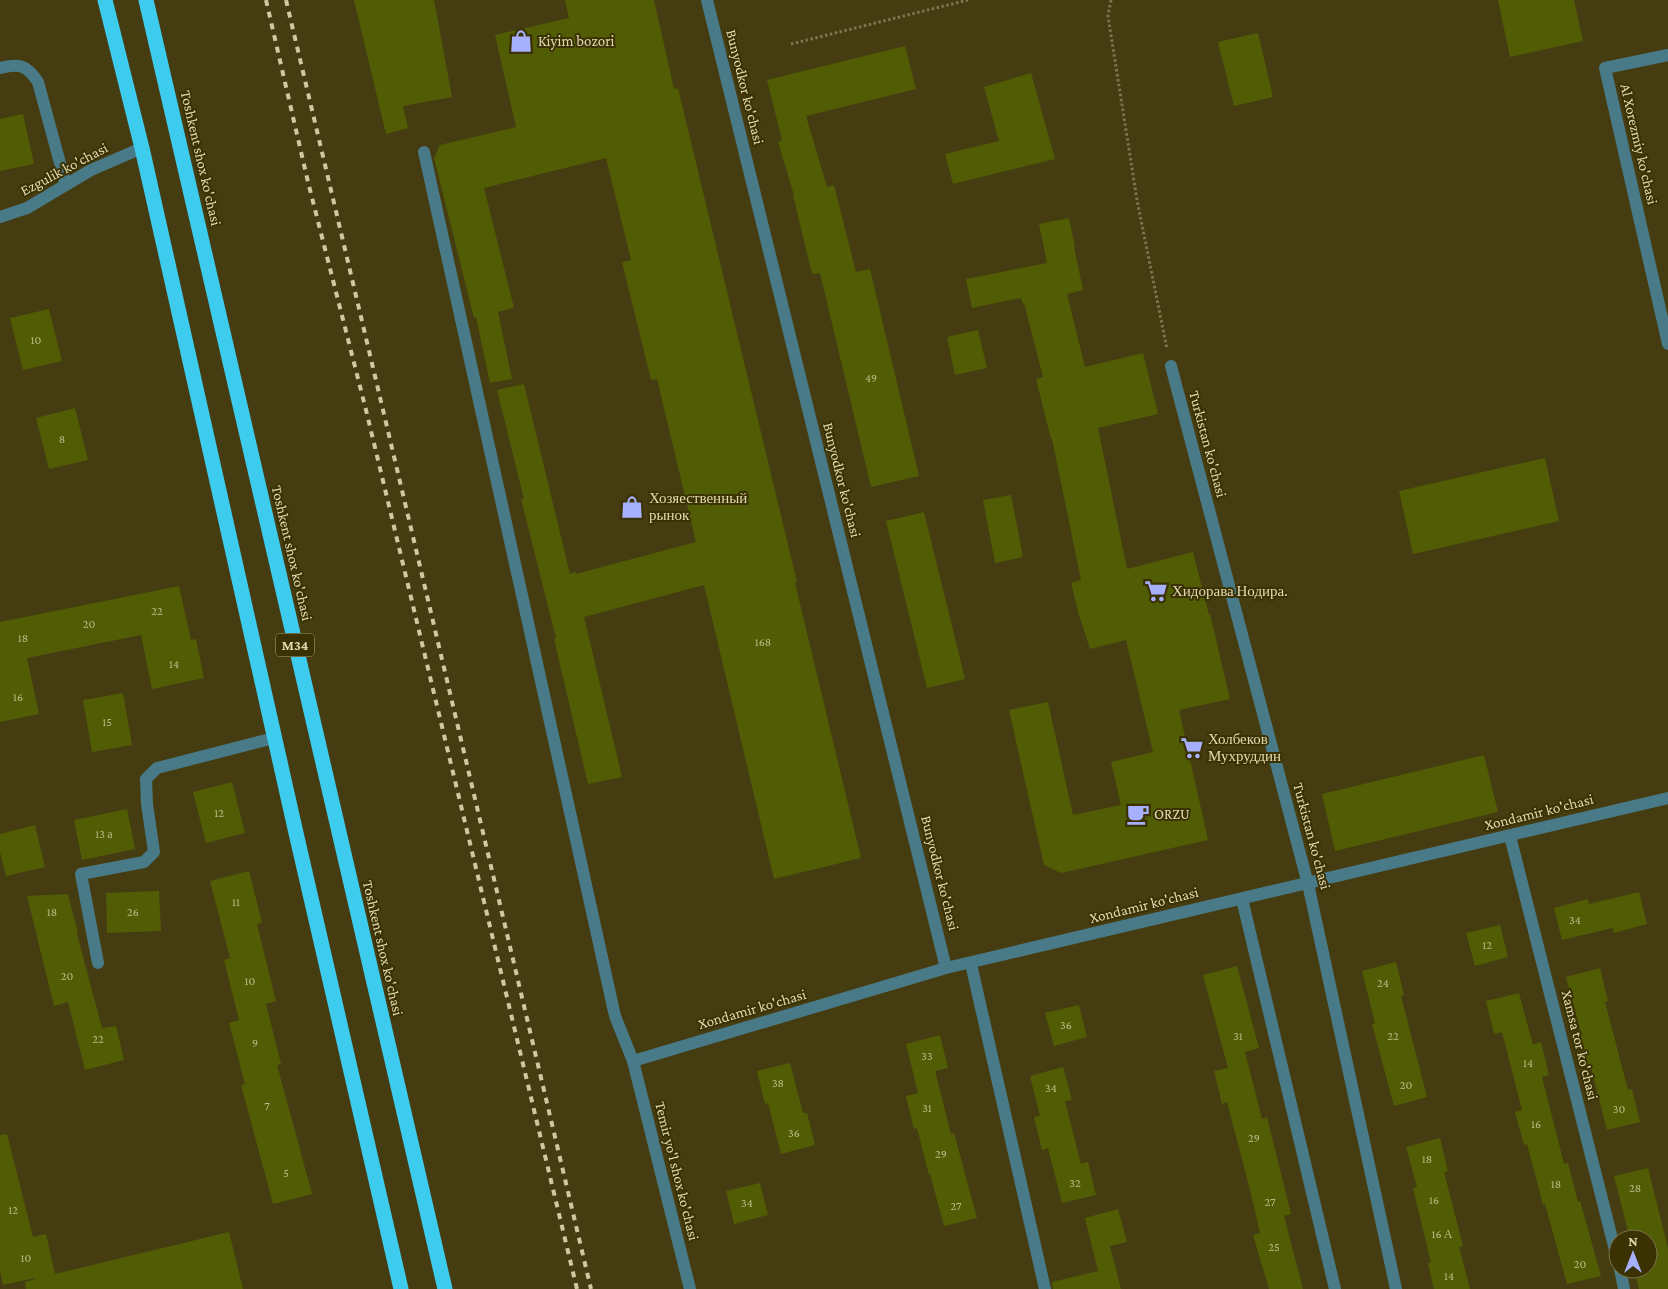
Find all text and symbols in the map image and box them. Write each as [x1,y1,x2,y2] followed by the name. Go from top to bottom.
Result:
[508,28,534,54] shop icon: Kiyim bozori
[722,28,767,146] street label: Bunyodkor ko'chasi
[538,33,615,50] place label: Kiyim bozori
[1616,82,1661,206] street label: Al Xorezmiy ko'chasi
[178,89,224,227] street label: Toshkent shox ko'chasi
[18,139,111,200] street label: Ezgulik ko'chasi
[31,333,42,347] house number: 10
[865,371,877,385] house number: 49
[1186,389,1230,499] street label: Turkistan ko'chasi
[819,421,864,539] street label: Bunyodkor ko'chasi
[59,432,65,446] house number: 8
[269,484,315,622] street label: Toshkent shox ko'chasi
[649,490,747,523] place label: Хозяественный рынок
[619,494,645,520] shop icon: Хозяественный рынок
[1143,578,1169,604] supermarket icon: Хидорава Нодира.
[1172,583,1288,599] place label: Хидорава Нодира.
[151,604,163,618] house number: 22
[83,617,95,631] house number: 20
[18,631,28,645] house number: 18
[276,634,314,656] road number: M34
[755,635,771,649] house number: 168
[169,657,179,671] house number: 14
[13,690,23,704] house number: 16
[102,715,112,729] house number: 15
[1208,731,1281,764] place label: Холбеков Мухруддин
[1179,735,1205,761] supermarket icon: Холбеков Мухруддин
[1290,781,1334,891] street label: Turkistan ko'chasi
[1483,791,1595,833] street label: Xondamir ko'chasi
[1125,801,1151,827] cafe icon: ORZU
[214,806,224,820] house number: 12
[1154,806,1190,822] place label: ORZU
[917,814,962,932] street label: Bunyodkor ko'chasi
[95,827,113,841] house number: 13 а
[360,879,406,1017] street label: Toshkent shox ko'chasi
[1088,884,1200,926] street label: Xondamir ko'chasi
[232,895,240,909] house number: 11
[47,905,57,919] house number: 18
[127,905,139,919] house number: 26
[1569,913,1581,927] house number: 34
[1482,938,1492,952] house number: 12
[61,969,73,983] house number: 20
[245,974,256,988] house number: 10
[1377,976,1389,990] house number: 24
[696,986,808,1032] street label: Xondamir ko'chasi
[1559,989,1601,1102] street label: Xamsa tor ko'chasi
[1060,1018,1072,1032] house number: 36
[1233,1029,1243,1043] house number: 31
[1387,1029,1399,1043] house number: 22
[92,1032,104,1046] house number: 22
[252,1036,258,1050] house number: 9
[921,1049,933,1063] house number: 33
[1523,1056,1533,1070] house number: 14
[772,1076,784,1090] house number: 38
[1400,1078,1412,1092] house number: 20
[1045,1081,1057,1095] house number: 34
[264,1099,270,1113] house number: 7
[651,1100,702,1242] street label: Temir yo'l shox ko'chasi
[922,1101,932,1115] house number: 31
[1613,1102,1625,1116] house number: 30
[1531,1117,1541,1131] house number: 16
[788,1126,800,1140] house number: 36
[1248,1131,1260,1145] house number: 29
[935,1147,947,1161] house number: 29
[1422,1152,1432,1166] house number: 18
[283,1166,289,1180] house number: 5
[1069,1176,1081,1190] house number: 32
[1551,1177,1561,1191] house number: 18
[1629,1181,1641,1195] house number: 28
[1429,1193,1439,1207] house number: 16
[1264,1195,1276,1209] house number: 27
[741,1196,753,1210] house number: 34
[950,1199,962,1213] house number: 27
[8,1203,18,1217] house number: 12
[1432,1227,1453,1241] house number: 16 А
[1608,1229,1658,1279] north arrow
[1628,1233,1638,1249] text: N
[1268,1240,1280,1254] house number: 25
[21,1251,32,1265] house number: 10
[1574,1257,1586,1271] house number: 20
[1444,1269,1454,1283] house number: 14

